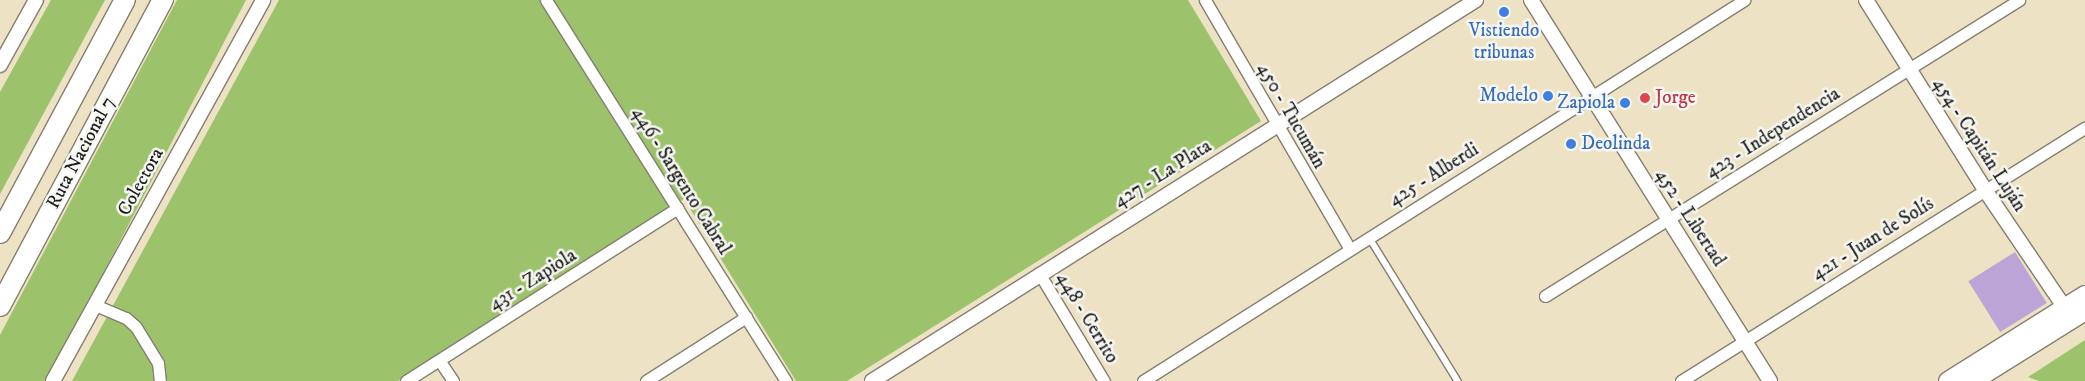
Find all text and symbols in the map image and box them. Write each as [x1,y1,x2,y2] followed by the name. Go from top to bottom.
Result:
[1498,6,1510,18] marker: Vistiendo tribunas
[1469,20,1539,64] place label: Vistiendo tribunas
[1252,59,1330,173] street label: 450 - Tucumán
[1927,74,2031,216] street label: 454 - Capitán Luján
[1702,83,1844,183] street label: 423 - Independencia
[1479,85,1538,107] place label: Modelo
[1655,87,1696,109] place label: Jorge
[1542,90,1554,102] marker: Modelo
[1557,92,1615,114] place label: Zapiola
[1639,92,1651,104] marker: Jorge
[42,93,120,213] street label: Ruta Nacional 7
[1619,97,1631,109] marker: Zapiola
[626,103,736,259] street label: 446 - Sargento Cabral
[1581,133,1650,155] place label: Deolinda
[1110,135,1216,213] street label: 427 - La Plata
[1385,138,1483,212] street label: 425 - Alberdi
[1565,138,1577,150] marker: Deolinda
[113,144,169,220] street label: Colectora
[1650,165,1730,271] street label: 452 - Libertad
[1808,192,1938,286] street label: 421 - Juan de Solís
[485,244,581,316] street label: 431 - Zapiola
[1051,268,1123,368] street label: 448 - Cerrito

